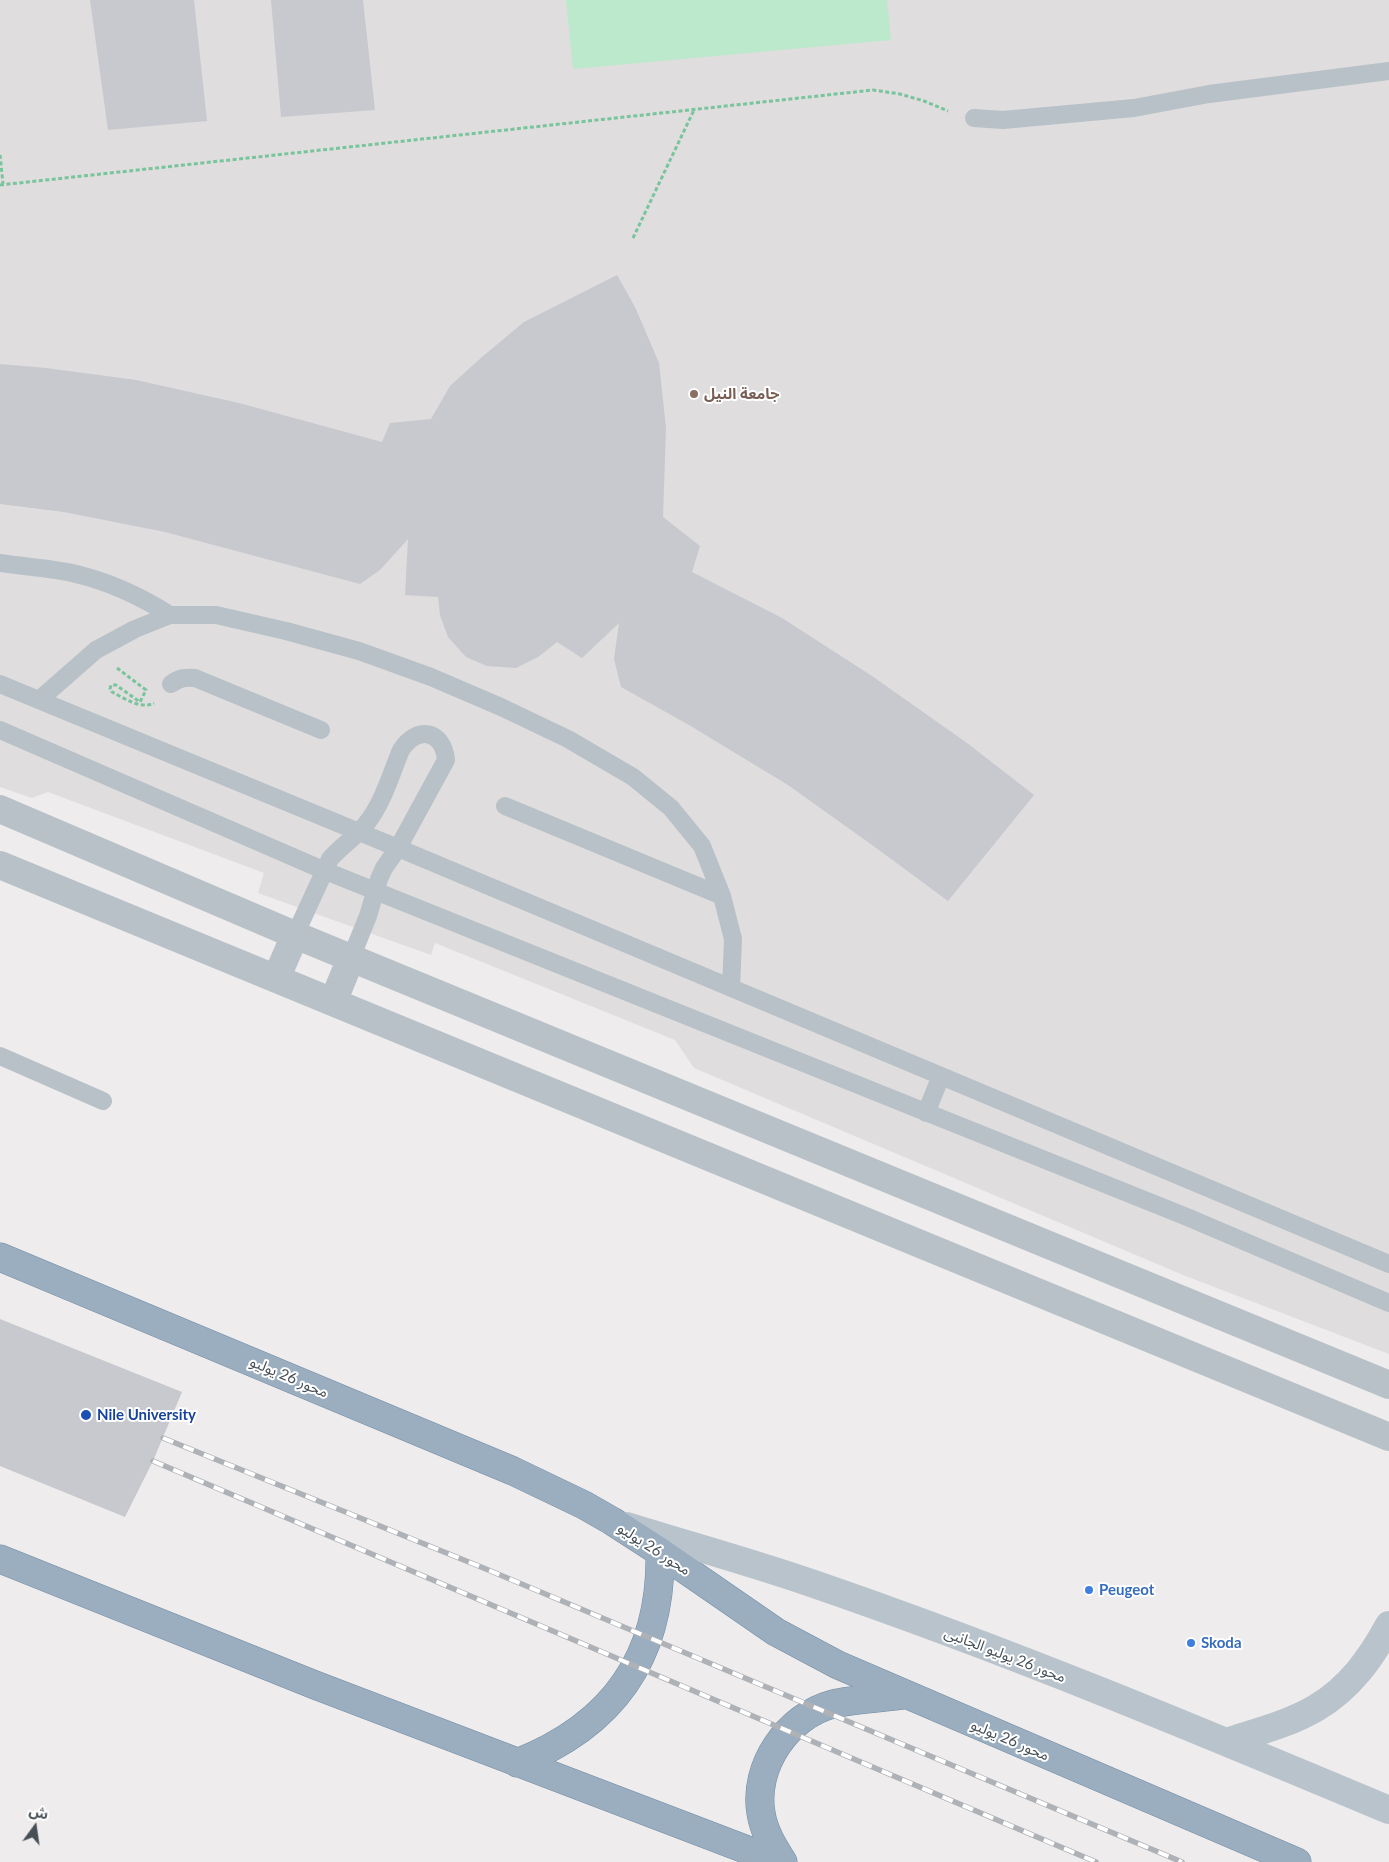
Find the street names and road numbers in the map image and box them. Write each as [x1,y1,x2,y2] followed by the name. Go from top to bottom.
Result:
[247,1352,331,1402] street label: محور 26 يوليو
[614,1519,694,1579] street label: محور 26 يوليو
[942,1624,1068,1686] street label: محور 26 يوليو الجانبى
[968,1715,1052,1765] street label: محور 26 يوليو

